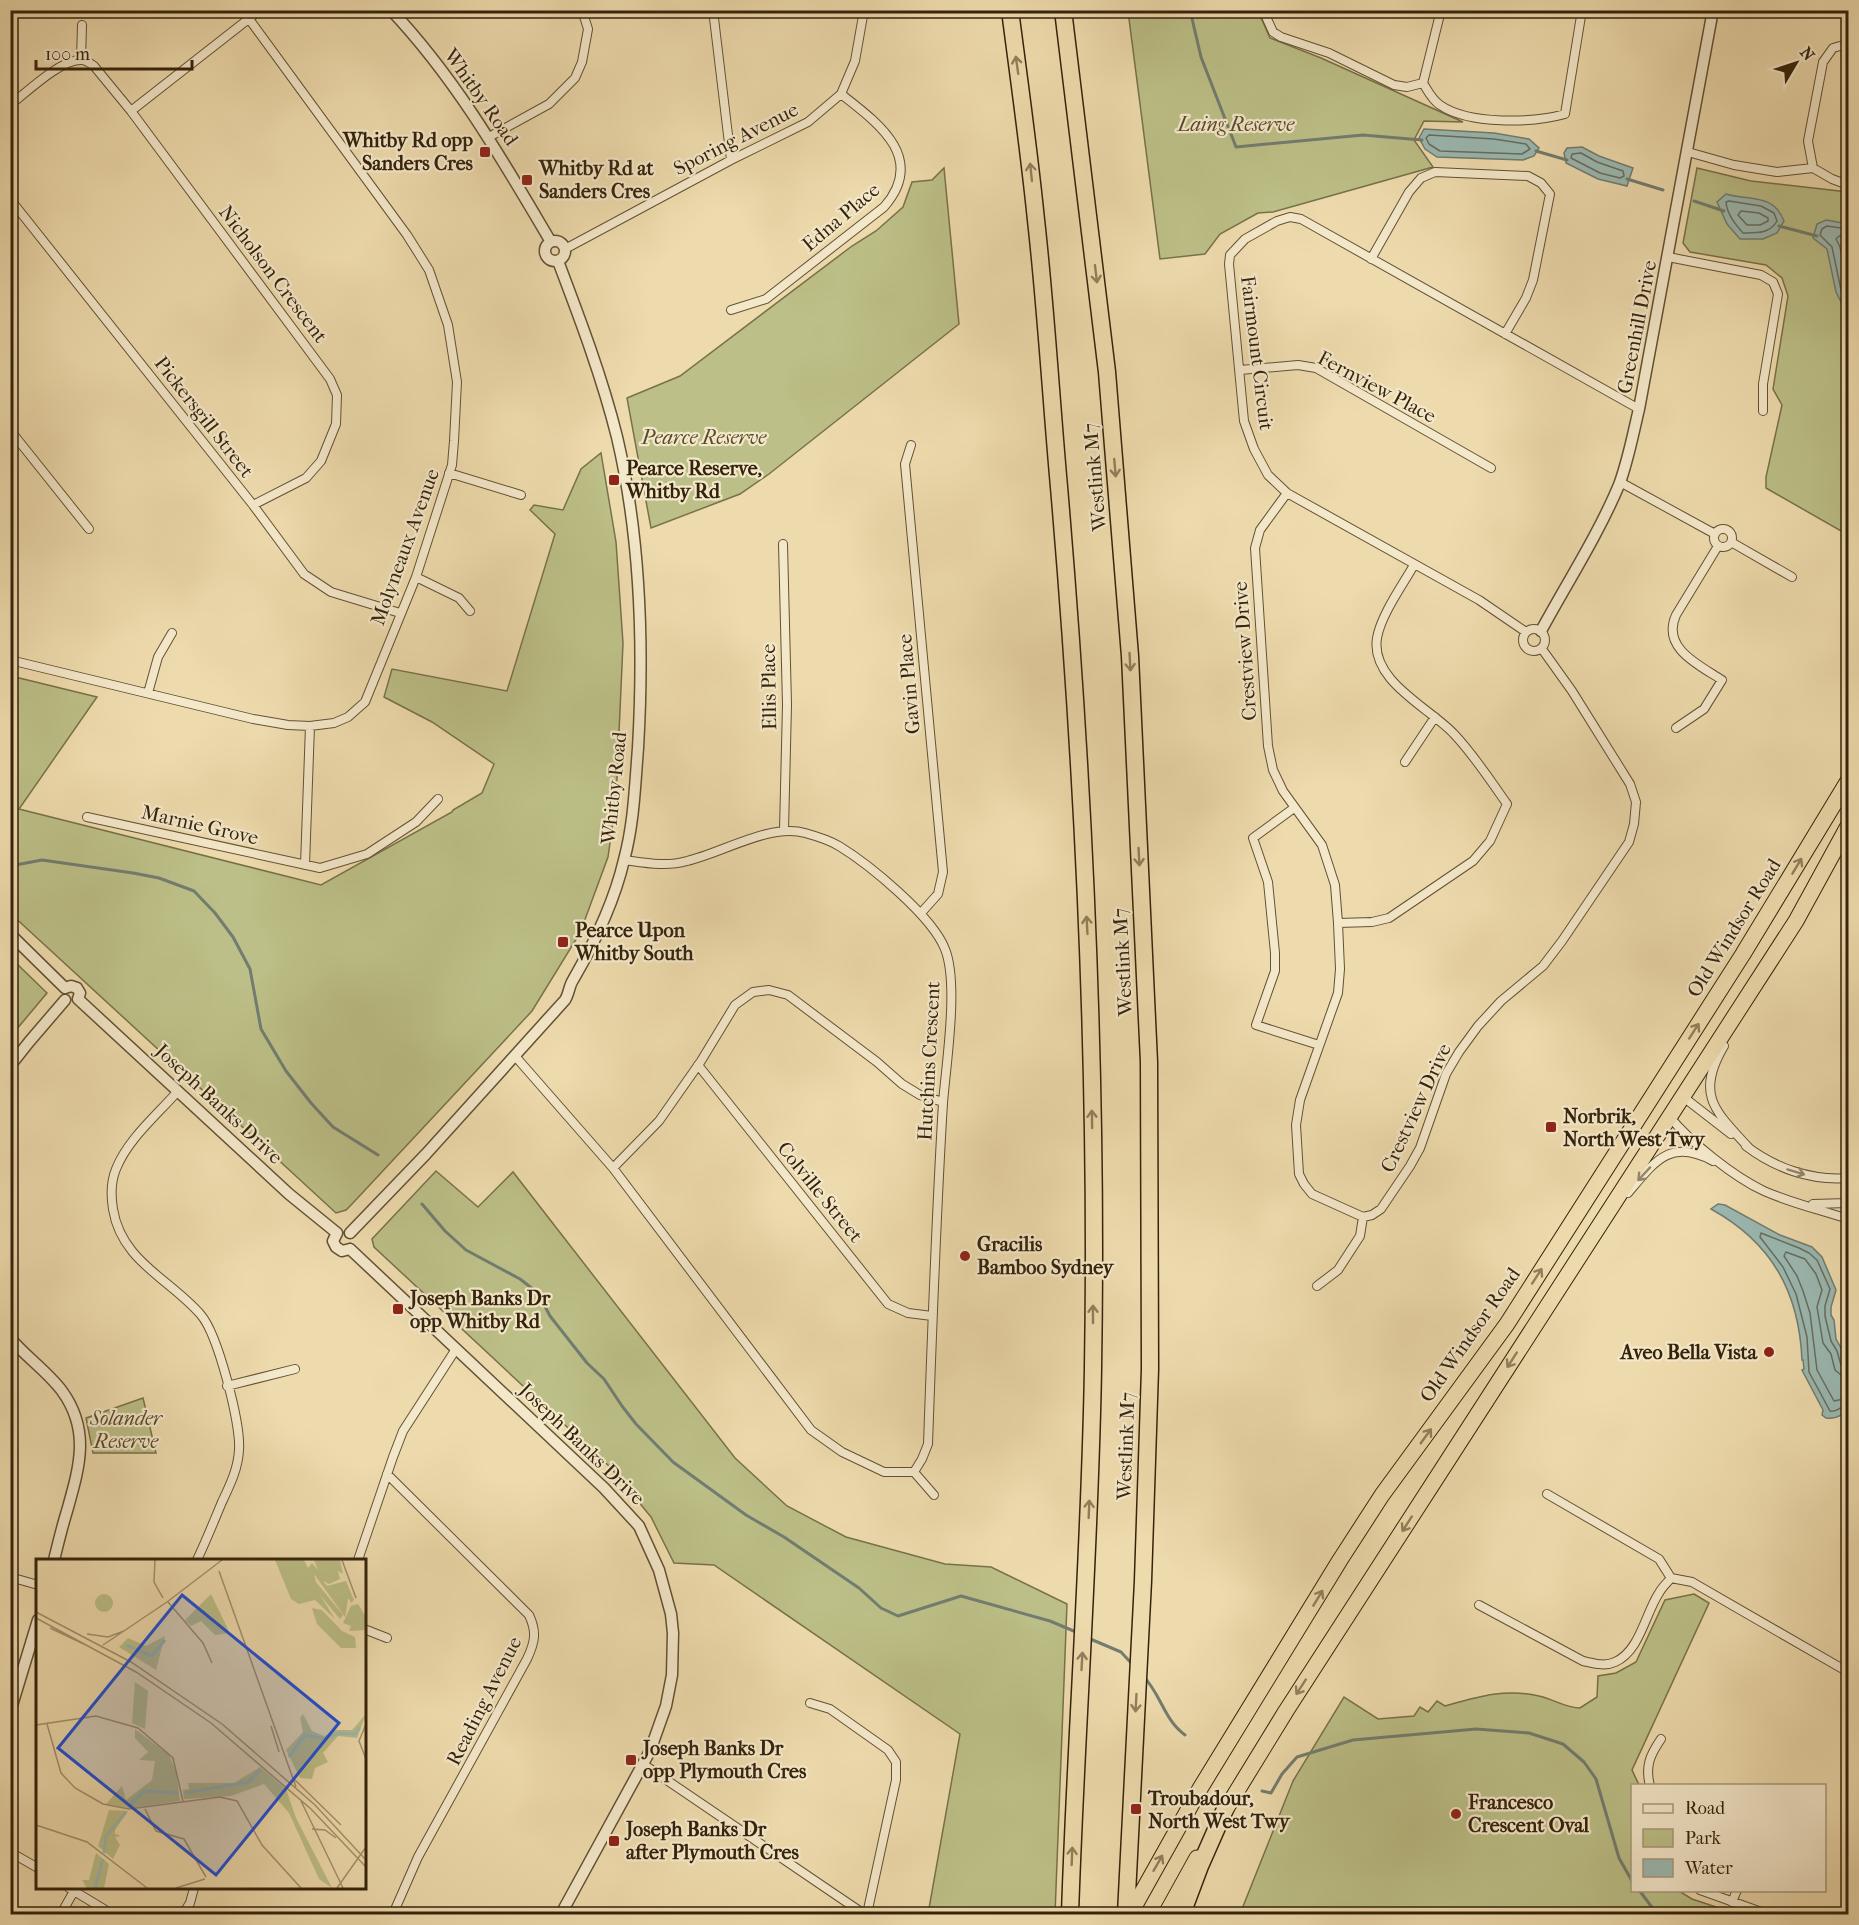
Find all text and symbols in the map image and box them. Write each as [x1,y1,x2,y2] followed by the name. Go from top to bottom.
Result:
[36,33,192,71] scale bar
[1766,33,1826,93] north arrow
[439,43,524,151] street label: Whitby Road
[1796,43,1819,65] text: N
[45,44,90,65] text: 100 m
[1012,56,1023,75] one-way arrow
[670,98,802,180] street label: Sporing Avenue
[1176,113,1295,136] park label: Laing Reserve
[342,129,474,175] place label: Whitby Rd opp Sanders Cres
[478,145,492,159] marker: Whitby Rd opp Sanders Cres
[538,157,654,203] place label: Whitby Rd at Sanders Cres
[1025,162,1036,182] one-way arrow
[520,173,534,187] marker: Whitby Rd at Sanders Cres
[798,178,884,256] street label: Edna Place
[214,201,332,347] street label: Nicholson Crescent
[1613,258,1661,396] street label: Greenhill Drive
[1091,263,1102,283] one-way arrow
[1236,274,1278,432] street label: Fairmount Circuit
[1314,346,1440,428] street label: Fernview Place
[150,352,258,482] street label: Pickersgill Street
[1079,422,1111,533] street label: Westlink M7
[641,426,767,449] park label: Pearce Reserve
[625,457,762,503] place label: Pearce Reserve, Whitby Rd
[1110,457,1121,477] one-way arrow
[366,465,444,628] street label: Molyneaux Avenue
[607,473,621,487] marker: Pearce Reserve, Whitby Rd
[1229,580,1261,722] street label: Crestview Drive
[893,633,925,735] street label: Gavin Place
[757,643,781,730] street label: Ellis Place
[1125,652,1136,672] one-way arrow
[597,729,631,846] street label: Whitby Road
[139,800,261,850] street label: Marnie Grove
[1134,847,1145,867] one-way arrow
[1682,854,1786,1001] street label: Old Windsor Road
[1792,858,1804,875] one-way arrow
[1109,907,1137,1018] street label: Westlink M7
[1082,915,1093,935] one-way arrow
[574,919,694,965] place label: Pearce Upon Whitby South
[556,935,570,949] marker: Pearce Upon Whitby South
[913,981,945,1141] street label: Hutchins Crescent
[1688,1023,1700,1040] one-way arrow
[149,1038,287,1169] street label: Joseph Banks Drive
[1376,1040,1456,1176] street label: Crestview Drive
[1563,1105,1706,1151] place label: Norbrik, North West Twy
[1087,1110,1098,1130] one-way arrow
[1544,1120,1558,1134] marker: Norbrik, North West Twy
[772,1137,868,1247] street label: Colville Street
[1637,1166,1651,1181] one-way arrow
[1786,1167,1805,1178] one-way arrow
[977,1233,1115,1279] place label: Gracilis Bamboo Sydney
[958,1249,972,1263] marker: Gracilis Bamboo Sydney
[1415,1262,1526,1407] street label: Old Windsor Road
[1532,1268,1544,1285] one-way arrow
[408,1287,551,1333] place label: Joseph Banks Dr opp Whitby Rd
[391,1302,405,1316] marker: Joseph Banks Dr opp Whitby Rd
[1087,1305,1099,1325] one-way arrow
[1618,1341,1758,1364] place label: Aveo Bella Vista
[1762,1345,1776,1359] marker: Aveo Bella Vista
[1506,1351,1519,1368] one-way arrow
[513,1377,650,1510] street label: Joseph Banks Drive
[1113,1391,1139,1502] street label: Westlink M7
[89,1407,164,1453] park label: Solander Reserve
[1420,1428,1432,1444] one-way arrow
[1083,1500,1095,1520] one-way arrow
[1400,1515,1413,1532] one-way arrow
[36,1559,366,1889] inset map
[1312,1590,1324,1607] one-way arrow
[442,1633,526,1769] street label: Reading Avenue
[1076,1652,1087,1672] one-way arrow
[1295,1679,1308,1696] one-way arrow
[1130,1692,1141,1712] one-way arrow
[641,1737,807,1783] place label: Joseph Banks Dr opp Plymouth Cres
[624,1753,638,1767] marker: Joseph Banks Dr opp Plymouth Cres
[1631,1784,1826,1892] legend
[1147,1787,1291,1833] place label: Troubadour, North West Twy
[1467,1791,1590,1837] place label: Francesco Crescent Oval
[1685,1798,1725,1819] text: Road
[1129,1802,1143,1816] marker: Troubadour, North West Twy
[1449,1807,1463,1821] marker: Francesco Crescent Oval
[624,1818,800,1864] place label: Joseph Banks Dr after Plymouth Cres
[1685,1828,1722,1849] text: Park
[607,1834,621,1848] marker: Joseph Banks Dr after Plymouth Cres
[1066,1847,1077,1867] one-way arrow
[1152,1855,1164,1872] one-way arrow
[1684,1858,1733,1879] text: Water

